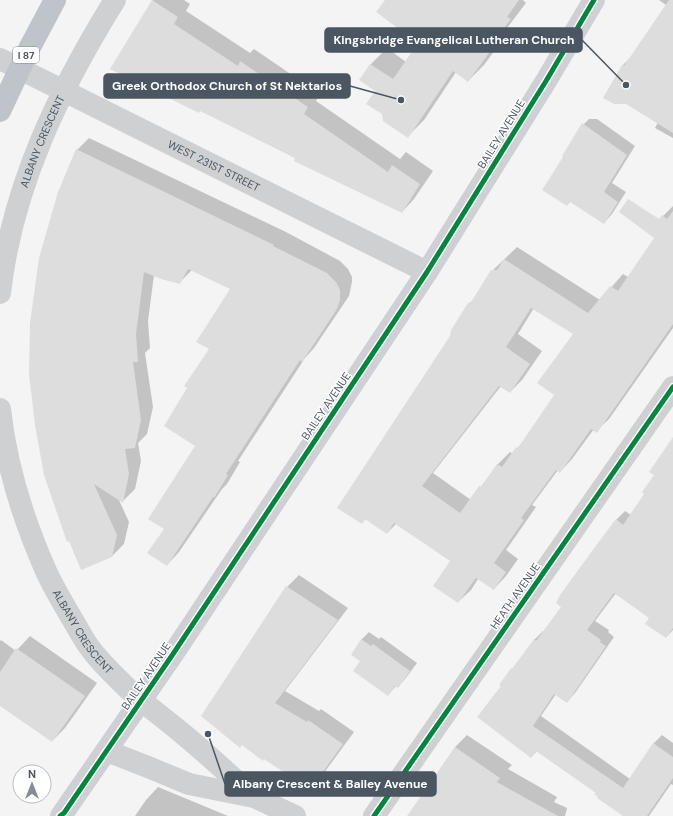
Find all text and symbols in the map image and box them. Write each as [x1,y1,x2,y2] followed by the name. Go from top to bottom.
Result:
[325,28,582,52] callout: Kingsbridge Evangelical Lutheran Church
[333,32,575,48] text: Kingsbridge Evangelical Lutheran Church
[13,47,39,63] road number: I 87
[104,74,350,98] callout: Greek Orthodox Church of St Nektarios
[112,78,342,94] text: Greek Orthodox Church of St Nektarios
[17,93,68,189] street label: ALBANY CRESCENT
[474,97,528,171] street label: BAILEY AVENUE
[165,137,262,195] street label: WEST 231ST STREET
[298,370,354,442] street label: BAILEY AVENUE
[487,560,543,632] street label: HEATH AVENUE
[50,587,116,677] street label: ALBANY CRESCENT
[118,640,174,712] street label: BAILEY AVENUE
[12,764,52,804] north arrow
[28,767,36,781] text: N
[225,772,436,796] callout: Albany Crescent & Bailey Avenue
[232,776,428,792] text: Albany Crescent & Bailey Avenue

